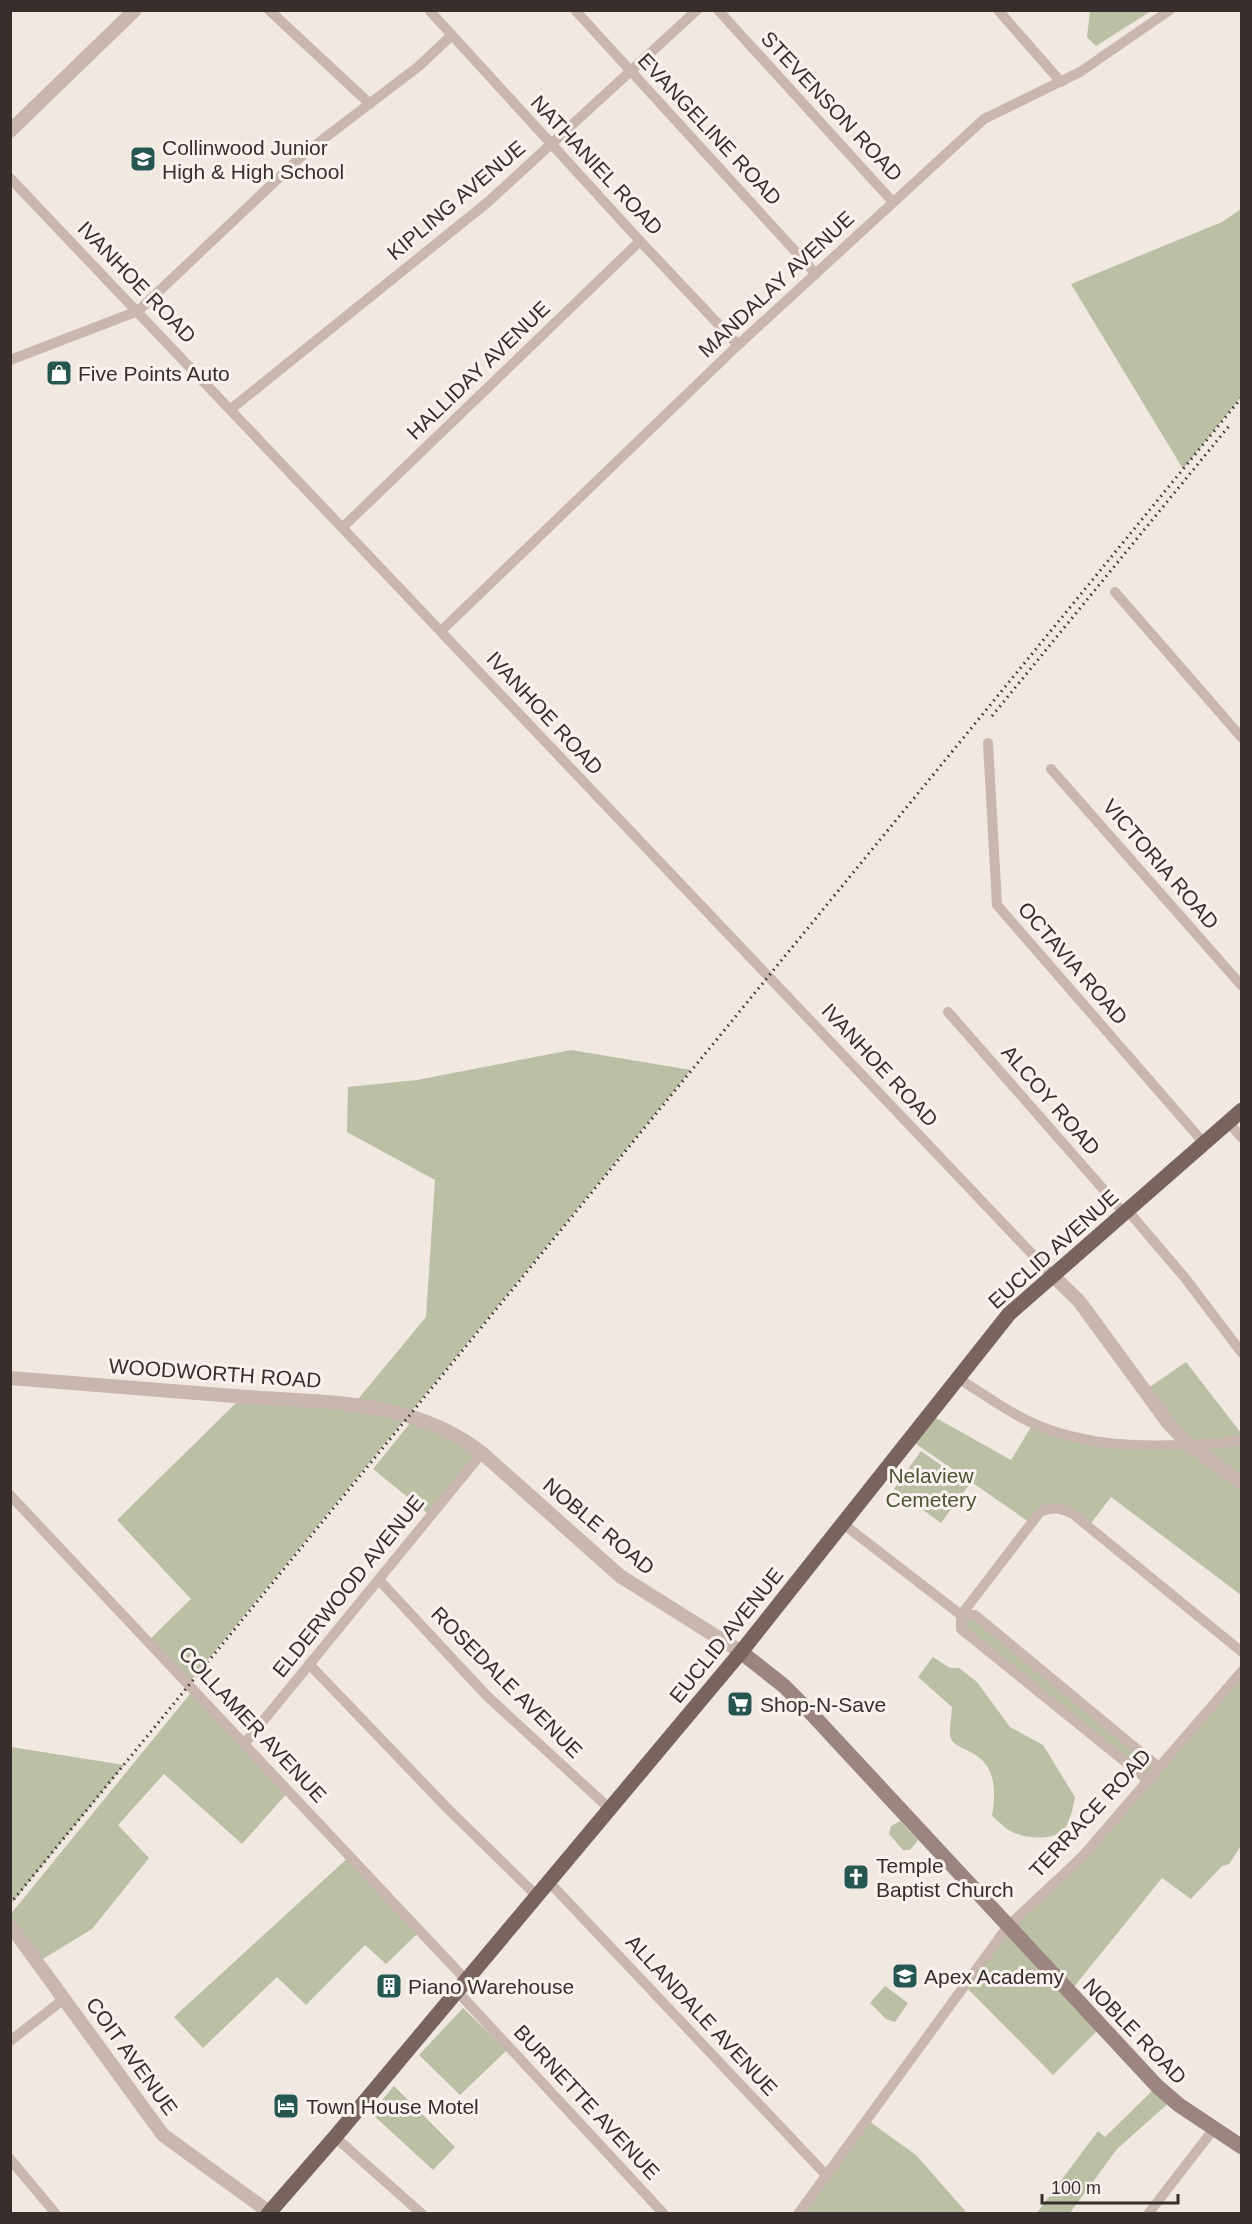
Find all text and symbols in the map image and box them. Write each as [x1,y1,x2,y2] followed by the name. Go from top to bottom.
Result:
[757,26,907,186] street label: STEVENSON ROAD
[634,48,786,210] street label: EVANGELINE ROAD
[527,91,667,239] street label: NATHANIEL ROAD
[162,136,344,183] place label: Collinwood Junior High & High School
[383,136,529,264] street label: KIPLING AVENUE
[128,144,158,174] school or university icon: Collinwood Junior High & High School
[694,206,858,362] street label: MANDALAY AVENUE
[73,217,201,347] street label: IVANHOE ROAD
[402,296,554,444] street label: HALLIDAY AVENUE
[44,358,74,388] shop icon: Five Points Auto
[78,362,230,385] place label: Five Points Auto
[482,647,608,779] street label: IVANHOE ROAD
[1098,795,1224,933] street label: VICTORIA ROAD
[1014,897,1132,1029] street label: OCTAVIA ROAD
[817,999,943,1131] street label: IVANHOE ROAD
[997,1041,1105,1159] street label: ALCOY ROAD
[983,1185,1123,1313] street label: EUCLID AVENUE
[108,1354,322,1392] street label: WOODWORTH ROAD
[885,1464,977,1511] park label: Nelaview Cemetery
[539,1473,659,1579] street label: NOBLE ROAD
[268,1491,428,1681] street label: ELDERWOOD AVENUE
[665,1563,787,1707] street label: EUCLID AVENUE
[427,1602,587,1762] street label: ROSEDALE AVENUE
[175,1641,331,1807] street label: COLLAMER AVENUE
[725,1689,755,1719] supermarket icon: Shop-N-Save
[760,1693,886,1716] place label: Shop-N-Save
[1025,1744,1155,1882] street label: TERRACE ROAD
[876,1854,1014,1901] place label: Temple Baptist Church
[841,1862,871,1892] church icon: Temple Baptist Church
[622,1930,782,2100] street label: ALLANDALE AVENUE
[890,1961,920,1991] school or university icon: Apex Academy
[924,1965,1065,1988] place label: Apex Academy
[374,1971,404,2001] building icon: Piano Warehouse
[1079,1973,1191,2089] street label: NOBLE ROAD
[408,1975,574,1998] place label: Piano Warehouse
[82,1993,182,2119] street label: COIT AVENUE
[509,2020,665,2184] street label: BURNETTE AVENUE
[271,2091,301,2121] hotel icon: Town House Motel
[306,2095,479,2118] place label: Town House Motel
[1042,2167,1178,2205] scale bar
[1051,2178,1101,2198] text: 100 m

